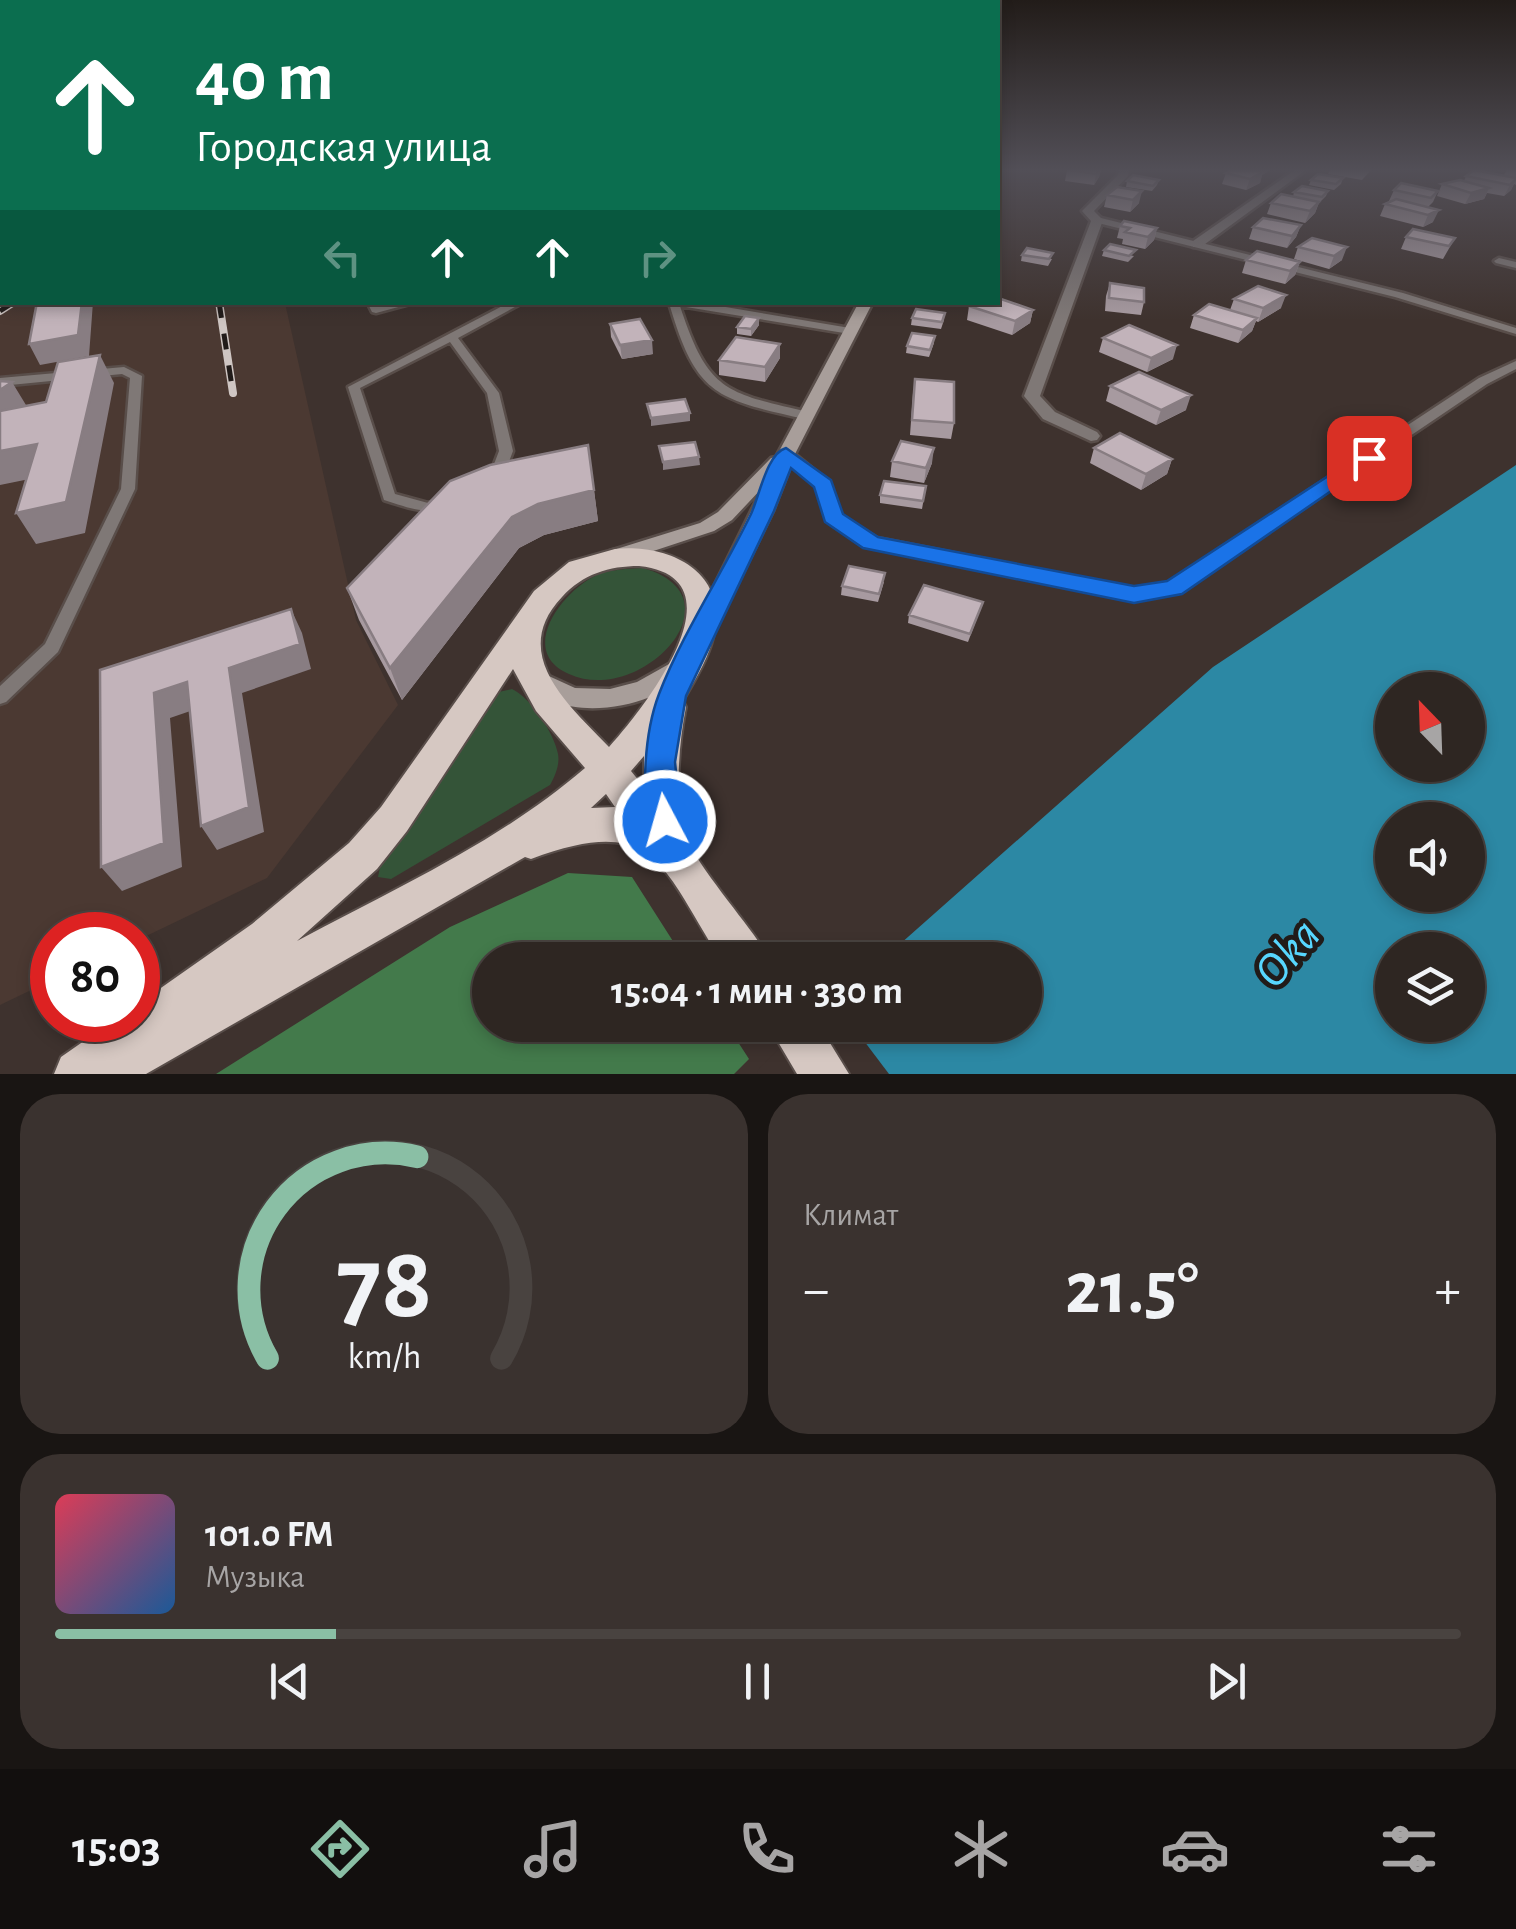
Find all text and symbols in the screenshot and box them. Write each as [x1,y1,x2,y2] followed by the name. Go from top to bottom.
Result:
[30,40,160,170] icon: ahead
[195,43,334,113] text: 40 m
[195,125,492,170] text: Городская улица
[315,230,370,285] icon: left
[420,230,475,285] icon: ahead
[525,230,580,285] icon: ahead
[630,230,685,285] icon: right
[1327,416,1412,501] pin
[1342,431,1397,486] icon: arrive
[1375,672,1485,782] north arrow
[1375,672,1485,1042] map controls
[613,769,717,873] position arrow
[1375,802,1485,912] button: sound
[1246,911,1330,997] water label: Oka
[30,912,160,1042] speed limit sign: 80
[1375,932,1485,1042] button: layers
[611,973,903,1011] text: 15:04 · 1 мин · 330 m
[803,1199,898,1231] text: Климат
[336,1233,432,1337] text: 78
[1065,1252,1199,1327] text: 21.5°
[803,1263,829,1318] text: −
[1435,1263,1461,1318] text: +
[347,1339,421,1375] text: km/h
[205,1516,334,1554] text: 101.0 FM
[205,1561,305,1593] text: Музыка
[262,1654,317,1709] icon: previous
[730,1654,785,1709] icon: pause
[1199,1654,1254,1709] icon: next
[305,1814,375,1884] icon: directions
[518,1814,588,1884] icon: music
[732,1814,802,1884] icon: phone
[946,1814,1016,1884] icon: climate
[1160,1814,1230,1884] icon: car
[1374,1814,1444,1884] icon: filters
[72,1826,161,1871] text: 15:03

